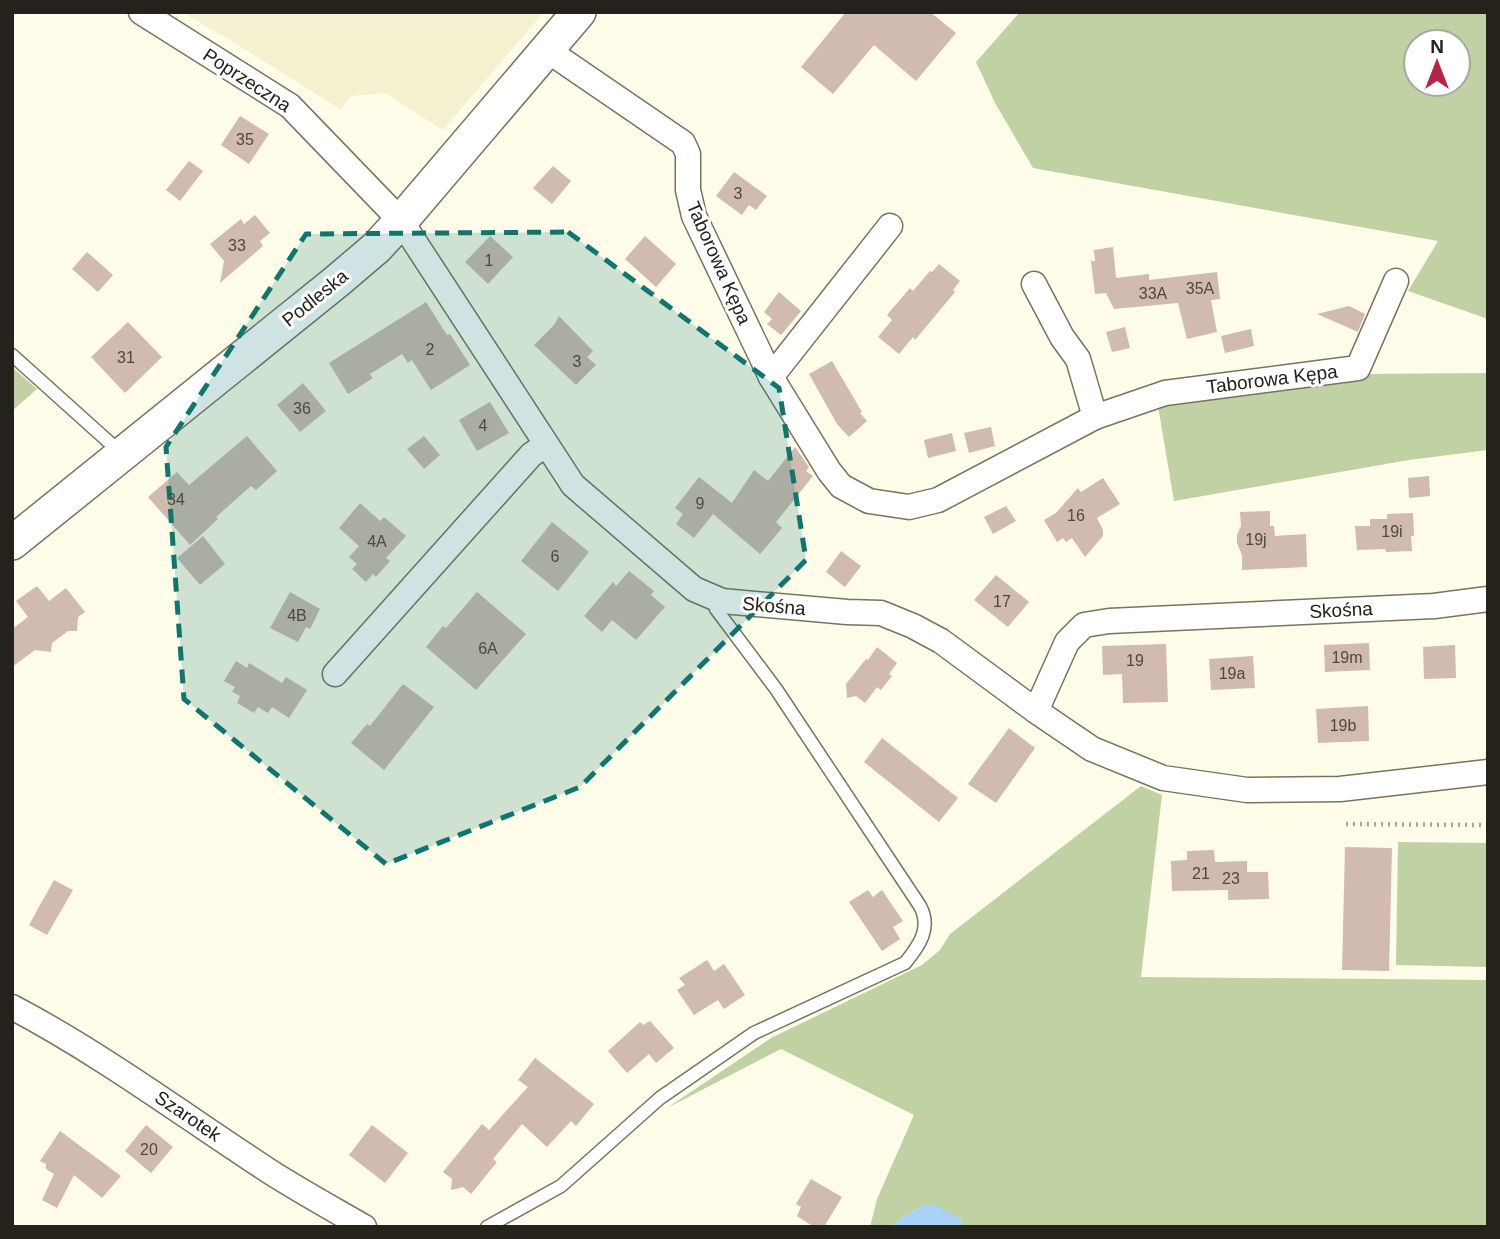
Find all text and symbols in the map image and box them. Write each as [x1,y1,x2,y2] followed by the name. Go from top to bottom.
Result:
[1402,28,1472,98] north arrow
[1430,36,1444,57] text: N
[199,44,295,116] street label: Poprzeczna
[236,131,254,148] house number: 35
[734,185,743,202] house number: 3
[683,198,756,328] street label: Taborowa Kępa
[228,237,246,254] house number: 33
[485,252,494,269] house number: 1
[278,265,352,331] street label: Podleska
[1186,280,1215,297] house number: 35A
[1139,285,1168,302] house number: 33A
[426,341,435,358] house number: 2
[117,349,135,366] house number: 31
[573,353,582,370] house number: 3
[1205,360,1339,397] street label: Taborowa Kępa
[293,400,311,417] house number: 36
[479,417,488,434] house number: 4
[167,491,185,508] house number: 34
[696,495,705,512] house number: 9
[1067,507,1085,524] house number: 16
[1381,523,1403,540] house number: 19i
[1245,531,1267,548] house number: 19j
[367,533,387,550] house number: 4A
[551,548,560,565] house number: 6
[742,593,807,619] street label: Skośna
[993,593,1011,610] house number: 17
[1309,598,1374,622] street label: Skośna
[287,607,307,624] house number: 4B
[478,640,498,657] house number: 6A
[1331,649,1363,666] house number: 19m
[1126,652,1144,669] house number: 19
[1219,665,1245,682] house number: 19a
[1330,717,1356,734] house number: 19b
[1192,865,1210,882] house number: 21
[1222,870,1240,887] house number: 23
[151,1086,225,1146] street label: Szarotek
[140,1141,158,1158] house number: 20

